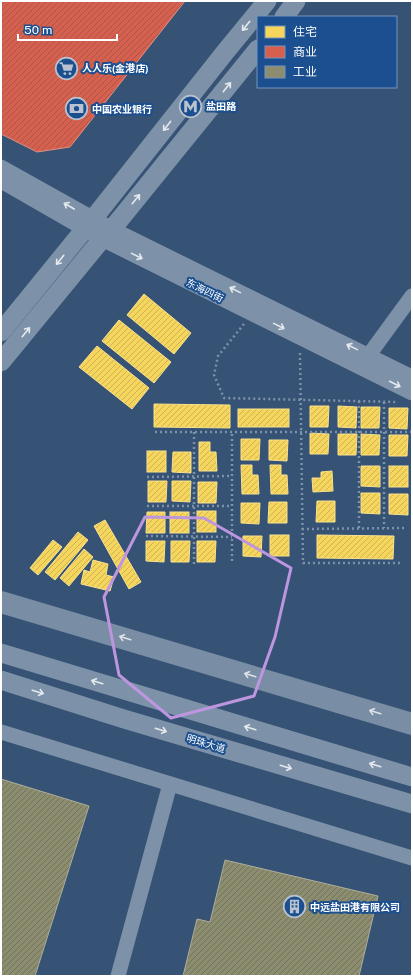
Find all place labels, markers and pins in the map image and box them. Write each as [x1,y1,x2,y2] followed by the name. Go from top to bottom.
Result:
[54,55,80,81] supermarket icon: 人人乐(金港店)
[82,62,149,74] place label: 人人乐(金港店)
[178,93,204,119] metro station icon: 盐田路
[63,96,89,122] bank icon: 中国农业银行
[206,100,237,112] place label: 盐田路
[92,103,152,115] place label: 中国农业银行
[282,894,308,920] building icon: 中远盐田港有限公司
[310,901,400,913] place label: 中远盐田港有限公司

